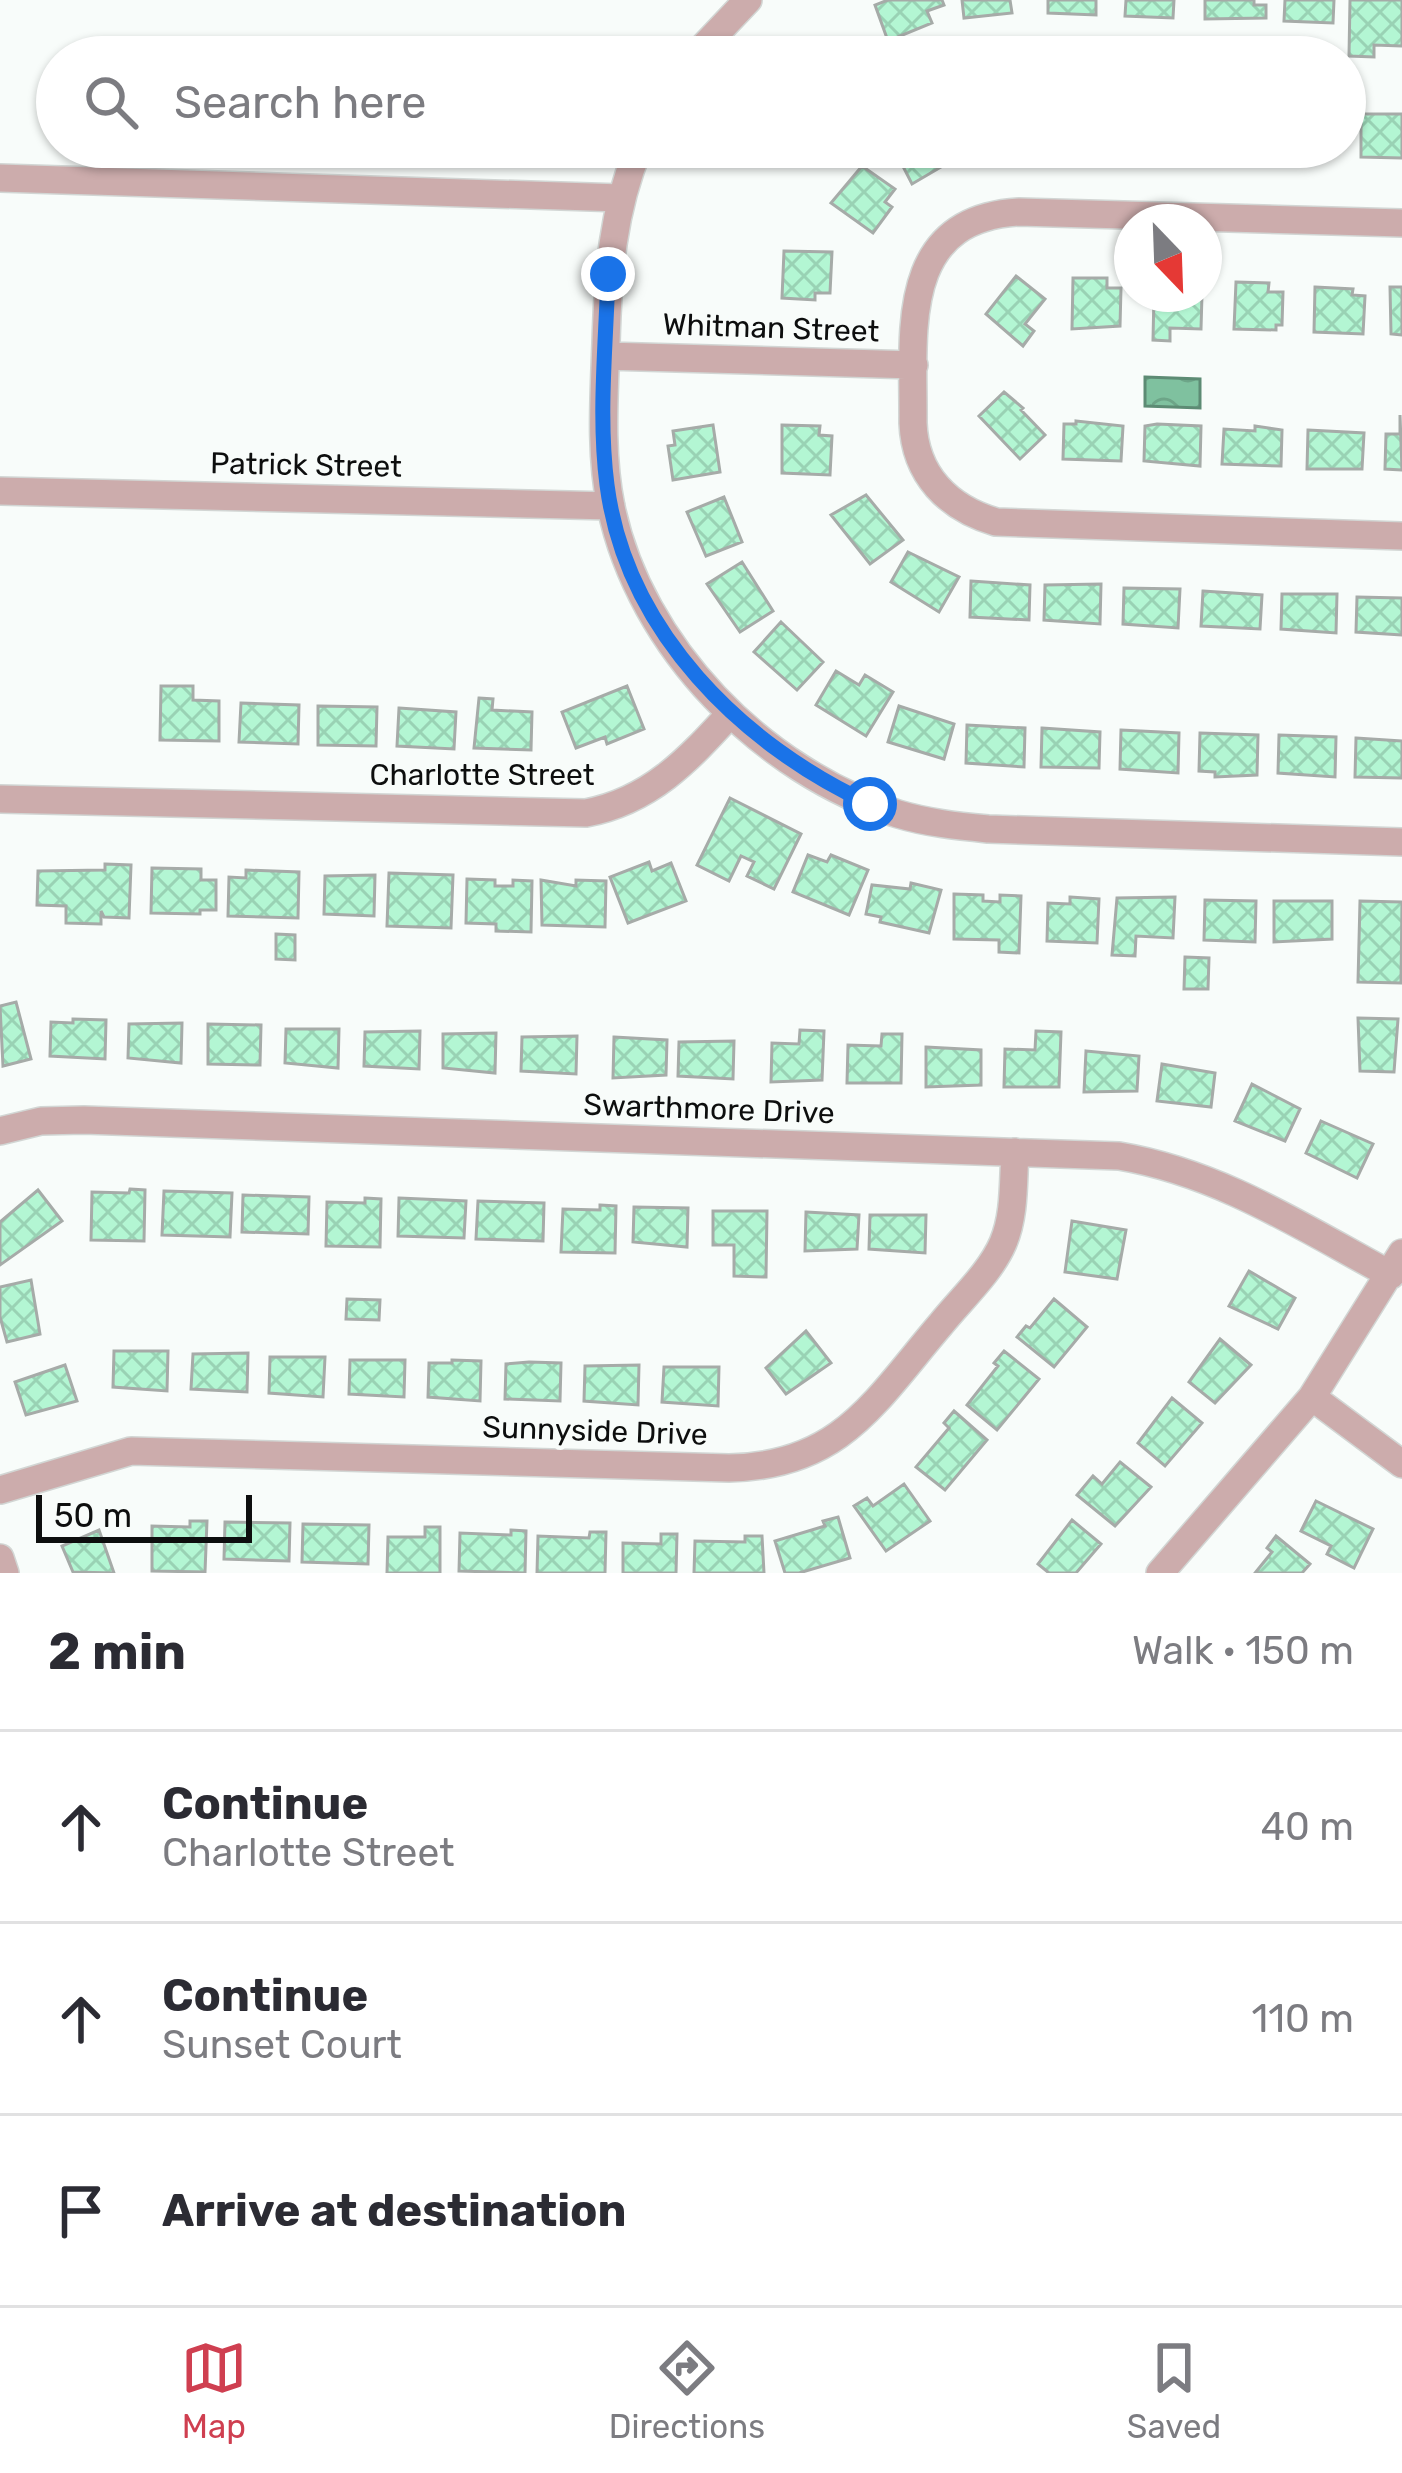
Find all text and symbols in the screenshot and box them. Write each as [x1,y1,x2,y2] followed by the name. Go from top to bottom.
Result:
[36,36,1366,168] search box
[78,69,144,135] icon: search
[174,76,426,129] text: Search here
[1114,204,1222,312] north arrow
[581,247,635,301] route end
[662,306,880,350] street label: Whitman Street
[210,445,402,485] street label: Patrick Street
[370,757,595,793] street label: Charlotte Street
[843,777,897,831] route start
[583,1087,835,1131] street label: Swarthmore Drive
[482,1409,708,1453] street label: Sunnyside Drive
[36,1489,252,1542] scale bar
[54,1496,132,1535] text: 50 m
[48,1621,186,1682] text: 2 min
[1132,1628,1354,1674] text: Walk · 150 m
[162,1777,368,1830] text: Continue
[48,1794,114,1860] icon: ahead
[1261,1804,1354,1850] text: 40 m
[162,1830,454,1876] text: Charlotte Street
[162,1969,368,2022] text: Continue
[48,1986,114,2052] icon: ahead
[1252,1996,1354,2042] text: 110 m
[162,2022,402,2068] text: Sunset Court
[48,2178,114,2244] icon: arrive
[162,2184,627,2237] text: Arrive at destination
[181,2335,247,2446] tab: Map
[609,2335,765,2446] tab: Directions
[1127,2335,1221,2446] tab: Saved

